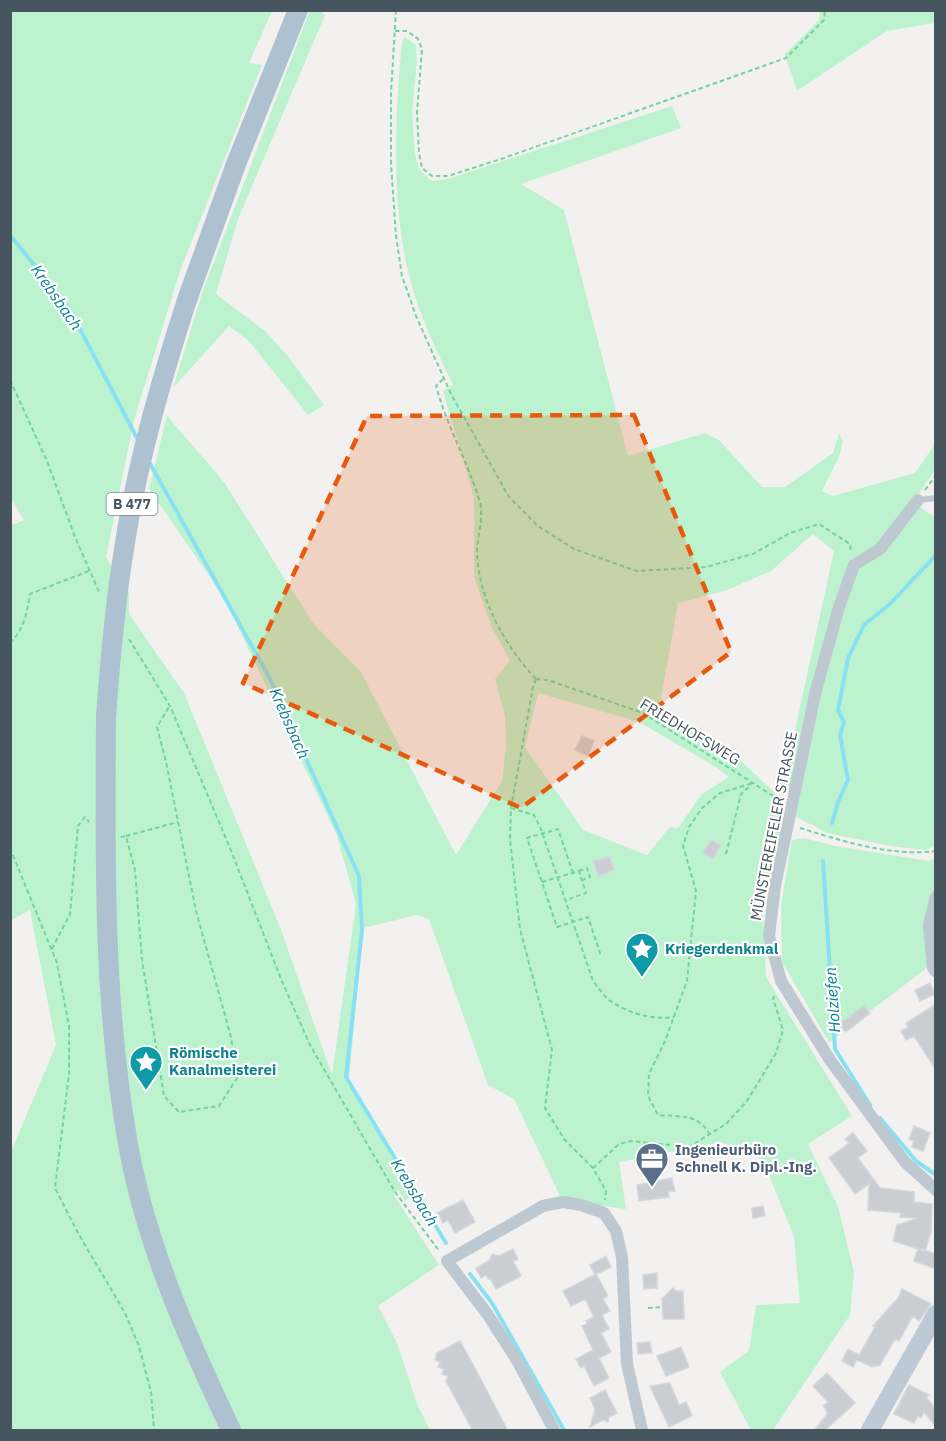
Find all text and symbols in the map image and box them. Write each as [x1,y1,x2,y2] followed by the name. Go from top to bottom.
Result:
[27,260,87,334] water label: Krebsbach
[106,493,158,515] road number: B 477
[265,684,315,762] water label: Krebsbach
[637,694,744,769] street label: FRIEDHOFSWEG
[746,730,801,922] street label: MÜNSTEREIFELER STRASSE
[624,931,660,978] place icon: Kriegerdenkmal
[665,939,779,958] place label: Kriegerdenkmal
[820,967,844,1033] water label: Holziefen
[169,1043,276,1079] place label: Römische Kanalmeisterei
[128,1044,164,1091] place icon: Römische Kanalmeisterei
[675,1140,817,1176] place label: Ingenieurbüro Schnell K. Dipl.-Ing.
[634,1141,670,1188] office icon: Ingenieurbüro Schnell K. Dipl.-Ing.
[387,1154,443,1230] water label: Krebsbach

